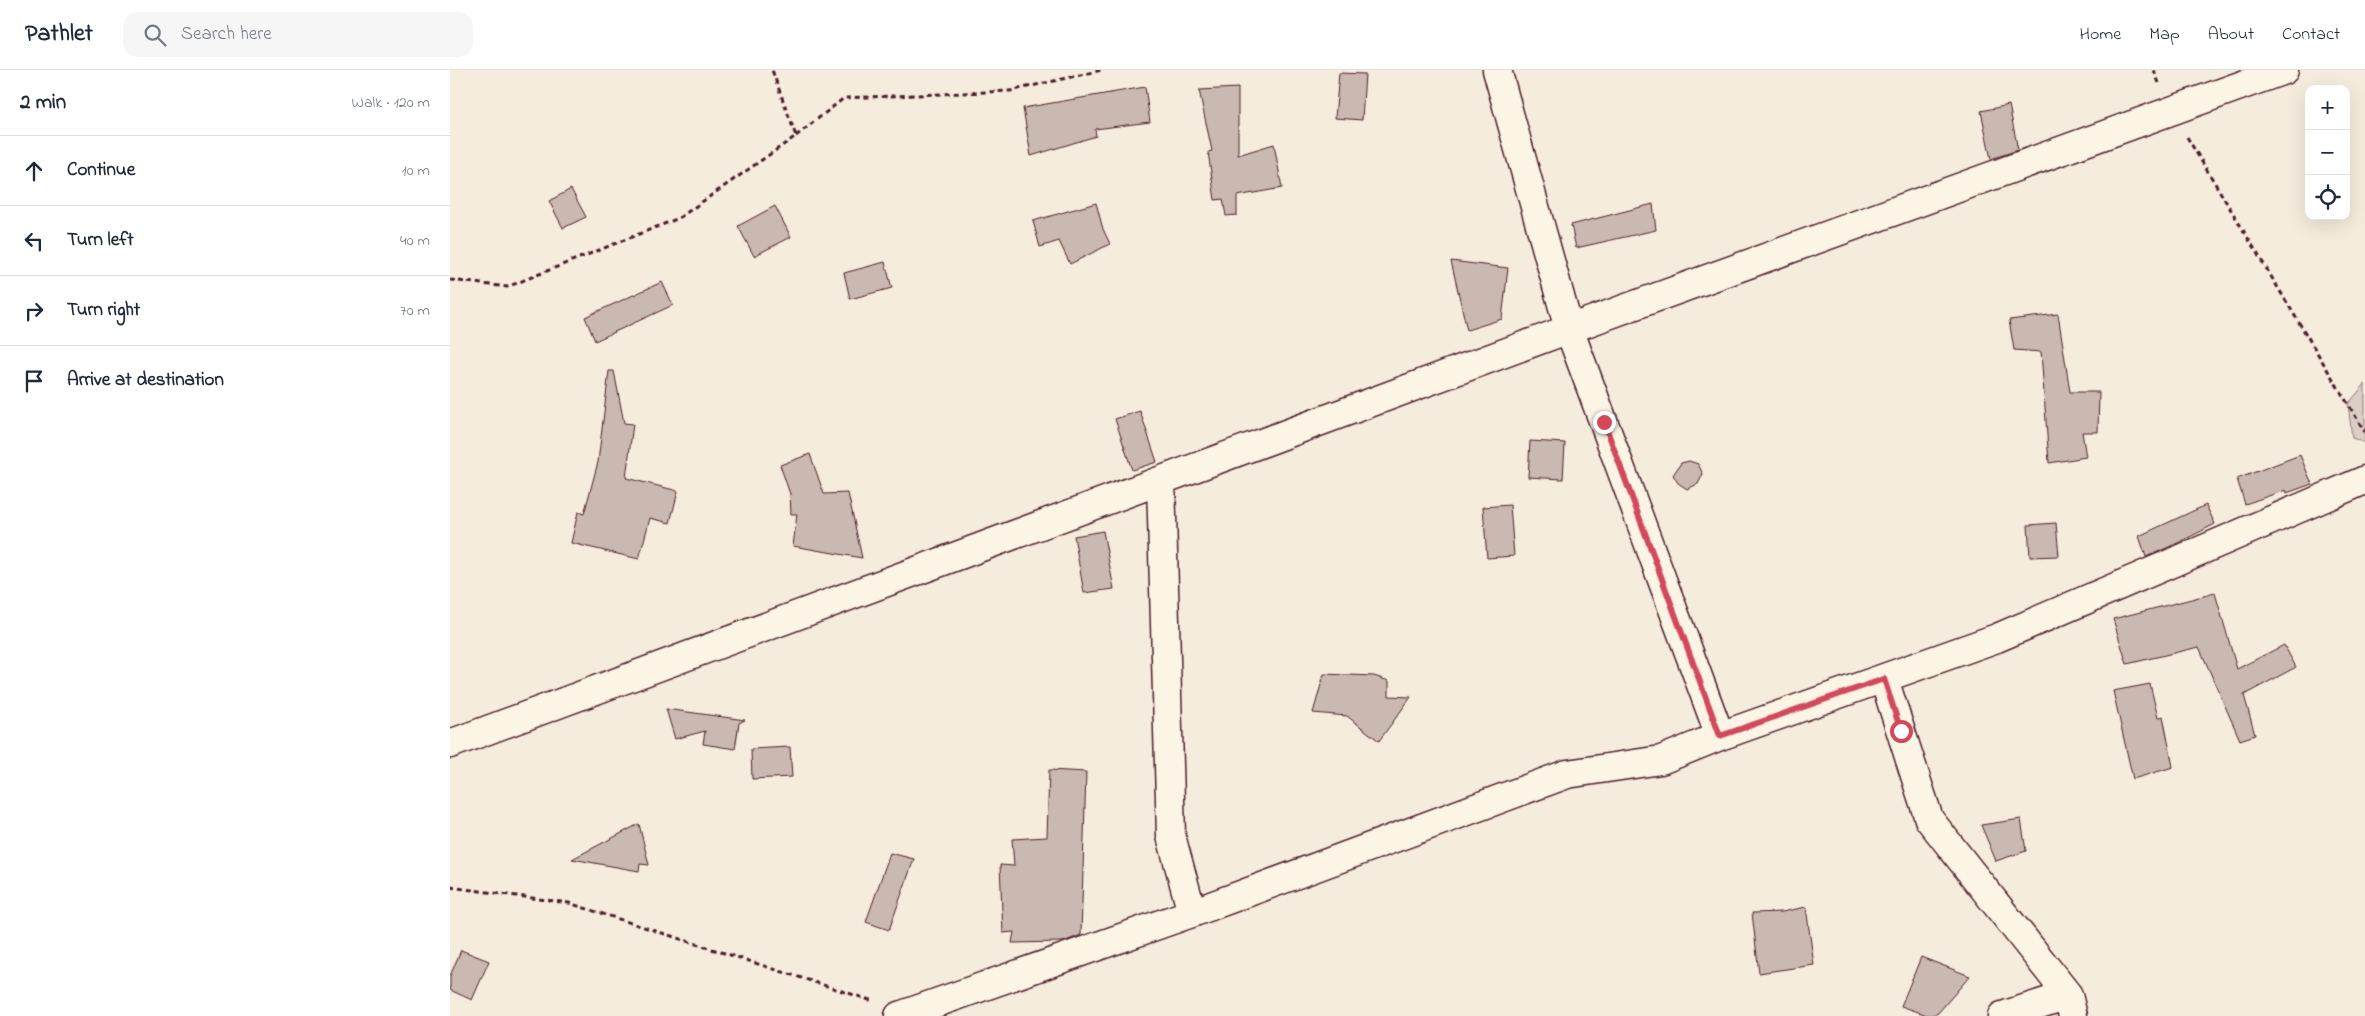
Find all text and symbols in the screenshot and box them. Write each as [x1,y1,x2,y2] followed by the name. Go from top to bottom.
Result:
[123,12,473,57] search box
[25,17,93,52] text: Pathlet
[141,21,169,49] icon: search
[181,21,272,48] text: Search here
[2080,22,2121,48] text: Home
[2149,22,2180,48] text: Map
[2208,22,2254,48] text: About
[2282,22,2340,48] text: Contact
[2305,85,2350,220] map controls
[2305,85,2350,130] button: +
[20,88,66,118] text: 2 min
[351,91,430,115] text: Walk · 120 m
[2305,130,2350,175] button: −
[20,157,48,185] icon: ahead
[67,157,135,184] text: Continue
[402,159,430,183] text: 10 m
[2305,175,2350,220] button: locate
[20,227,48,255] icon: left
[67,227,134,254] text: Turn left
[400,229,430,253] text: 40 m
[20,297,48,325] icon: right
[67,297,140,324] text: Turn right
[400,299,430,323] text: 70 m
[20,367,48,395] icon: arrive
[67,367,224,394] text: Arrive at destination
[1593,411,1616,434] route end
[1890,720,1913,743] route start

